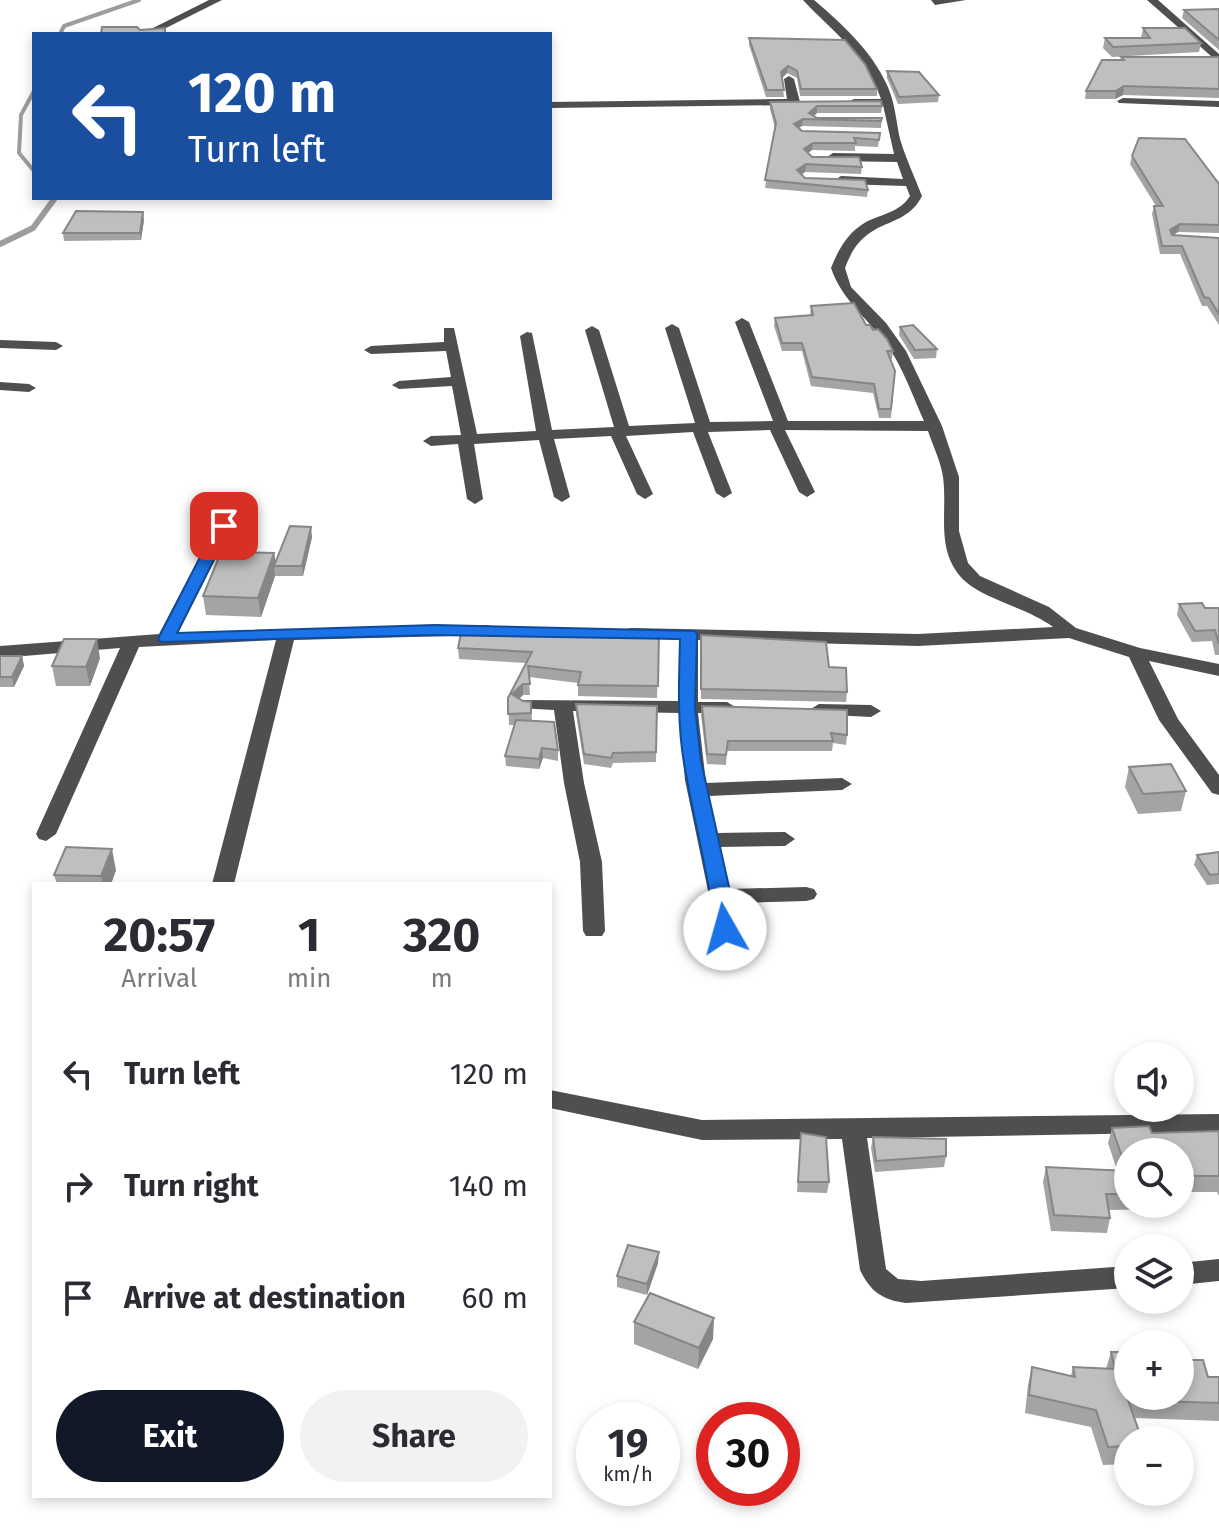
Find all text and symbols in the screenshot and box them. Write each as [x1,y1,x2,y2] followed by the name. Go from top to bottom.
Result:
[188,60,336,127] text: 120 m
[56,64,160,168] icon: left
[188,128,326,172] text: Turn left
[190,492,258,560] pin
[202,504,246,548] icon: arrive
[683,887,767,971] position arrow
[104,906,215,964] text: 20:57
[298,906,320,964] text: 1
[403,906,480,964] text: 320
[121,963,197,994] text: Arrival
[287,963,332,994] text: min
[431,963,453,994] text: m
[1114,1042,1194,1506] map controls
[1114,1042,1194,1122] button: sound
[56,1052,100,1096] icon: left
[124,1056,240,1092] text: Turn left
[450,1056,528,1092] text: 120 m
[1114,1138,1194,1218] button: search
[56,1164,100,1208] icon: right
[124,1168,259,1204] text: Turn right
[449,1168,528,1204] text: 140 m
[1114,1234,1194,1314] button: layers
[56,1276,100,1320] icon: arrive
[124,1280,406,1316] text: Arrive at destination
[462,1280,528,1316] text: 60 m
[1114,1330,1194,1410] button: +
[56,1390,284,1482] button: Exit
[300,1390,528,1482] button: Share
[696,1402,800,1506] speed limit sign: 30
[608,1420,648,1468] text: 19
[1114,1426,1194,1506] button: −
[603,1462,653,1486] text: km/h

